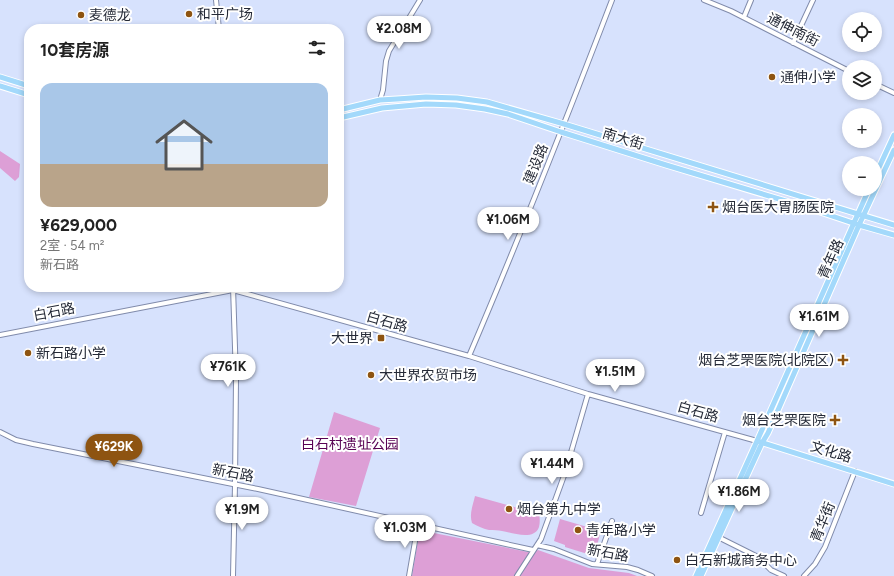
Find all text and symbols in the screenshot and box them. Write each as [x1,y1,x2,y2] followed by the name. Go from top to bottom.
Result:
[197,6,253,23] place label: 和平广场
[89,7,131,24] place label: 麦德龙
[184,9,194,19] marker: 和平广场
[76,10,86,20] marker: 麦德龙
[764,10,822,50] street label: 通伸南街
[842,12,882,196] map controls
[842,12,882,52] button: locate
[366,16,432,50] pin: ¥2.08M
[376,21,422,36] text: ¥2.08M
[306,37,328,59] icon: filters
[40,40,109,60] text: 10套房源
[842,60,882,100] button: layers
[780,69,836,86] place label: 通伸小学
[767,72,777,82] marker: 通伸小学
[842,108,882,148] button: +
[148,109,220,181] icon: home
[600,125,646,153] street label: 南大街
[520,141,552,187] street label: 建设路
[842,156,882,196] button: −
[722,199,834,216] place label: 烟台医大胃肠医院
[707,201,719,213] marker: 烟台医大胃肠医院
[475,207,541,241] pin: ¥1.06M
[486,212,530,227] text: ¥1.06M
[40,215,117,235] text: ¥629,000
[815,236,847,282] street label: 青年路
[40,238,105,253] text: 2室 · 54 m²
[40,257,79,272] text: 新石路
[32,300,76,324] street label: 白石路
[786,304,852,338] pin: ¥1.61M
[364,308,410,336] street label: 白石路
[799,309,839,324] text: ¥1.61M
[331,330,373,347] place label: 大世界
[376,333,386,343] marker: 大世界
[36,345,106,362] place label: 新石路小学
[23,348,33,358] marker: 新石路小学
[698,352,834,369] place label: 烟台芝罘医院(北院区)
[200,354,256,388] pin: ¥761K
[837,354,849,366] marker: 烟台芝罘医院(北院区)
[210,359,246,374] text: ¥761K
[582,359,648,393] pin: ¥1.51M
[595,364,635,379] text: ¥1.51M
[379,367,477,384] place label: 大世界农贸市场
[366,370,376,380] marker: 大世界农贸市场
[675,398,721,426] street label: 白石路
[742,412,826,429] place label: 烟台芝罘医院
[829,414,841,426] marker: 烟台芝罘医院
[86,434,142,468] pin: ¥629K
[301,436,399,453] park label: 白石村遗址公园
[808,438,854,466] street label: 文化路
[94,439,134,454] text: ¥629K
[519,451,585,485] pin: ¥1.44M
[530,456,574,471] text: ¥1.44M
[211,461,255,485] street label: 新石路
[706,479,772,513] pin: ¥1.86M
[717,484,761,499] text: ¥1.86M
[214,497,270,531] pin: ¥1.9M
[807,499,839,545] street label: 青华街
[517,501,601,518] place label: 烟台第九中学
[224,502,260,517] text: ¥1.9M
[504,504,514,514] marker: 烟台第九中学
[372,515,438,549] pin: ¥1.03M
[383,520,427,535] text: ¥1.03M
[586,522,656,539] place label: 青年路小学
[573,525,583,535] marker: 青年路小学
[586,541,630,565] street label: 新石路
[685,552,797,569] place label: 白石新城商务中心
[672,555,682,565] marker: 白石新城商务中心

